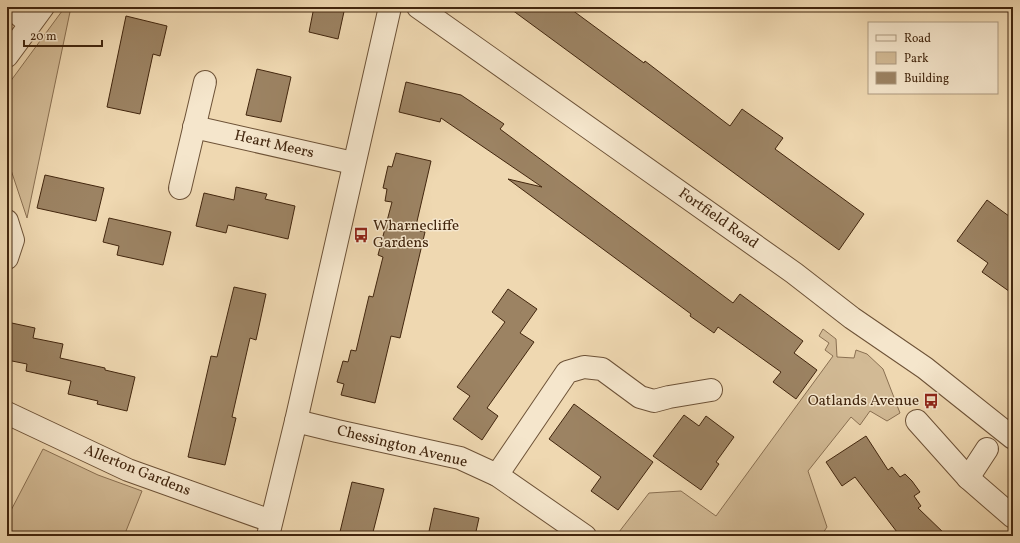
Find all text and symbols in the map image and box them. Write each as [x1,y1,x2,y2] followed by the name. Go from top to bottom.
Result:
[24,22,102,48] scale bar
[868,22,998,94] legend
[30,29,57,45] text: 20 m
[904,31,931,47] text: Road
[904,51,929,67] text: Park
[904,71,949,87] text: Building
[232,126,316,164] street label: Heart Meers
[674,184,762,254] street label: Fortfield Road
[373,216,459,254] place label: Wharnecliffe Gardens
[352,226,370,244] bus stop icon: Wharnecliffe Gardens
[808,391,919,412] place label: Oatlands Avenue
[922,392,940,410] bus stop icon: Oatlands Avenue
[334,421,470,473] street label: Chessington Avenue
[80,440,194,502] street label: Allerton Gardens

